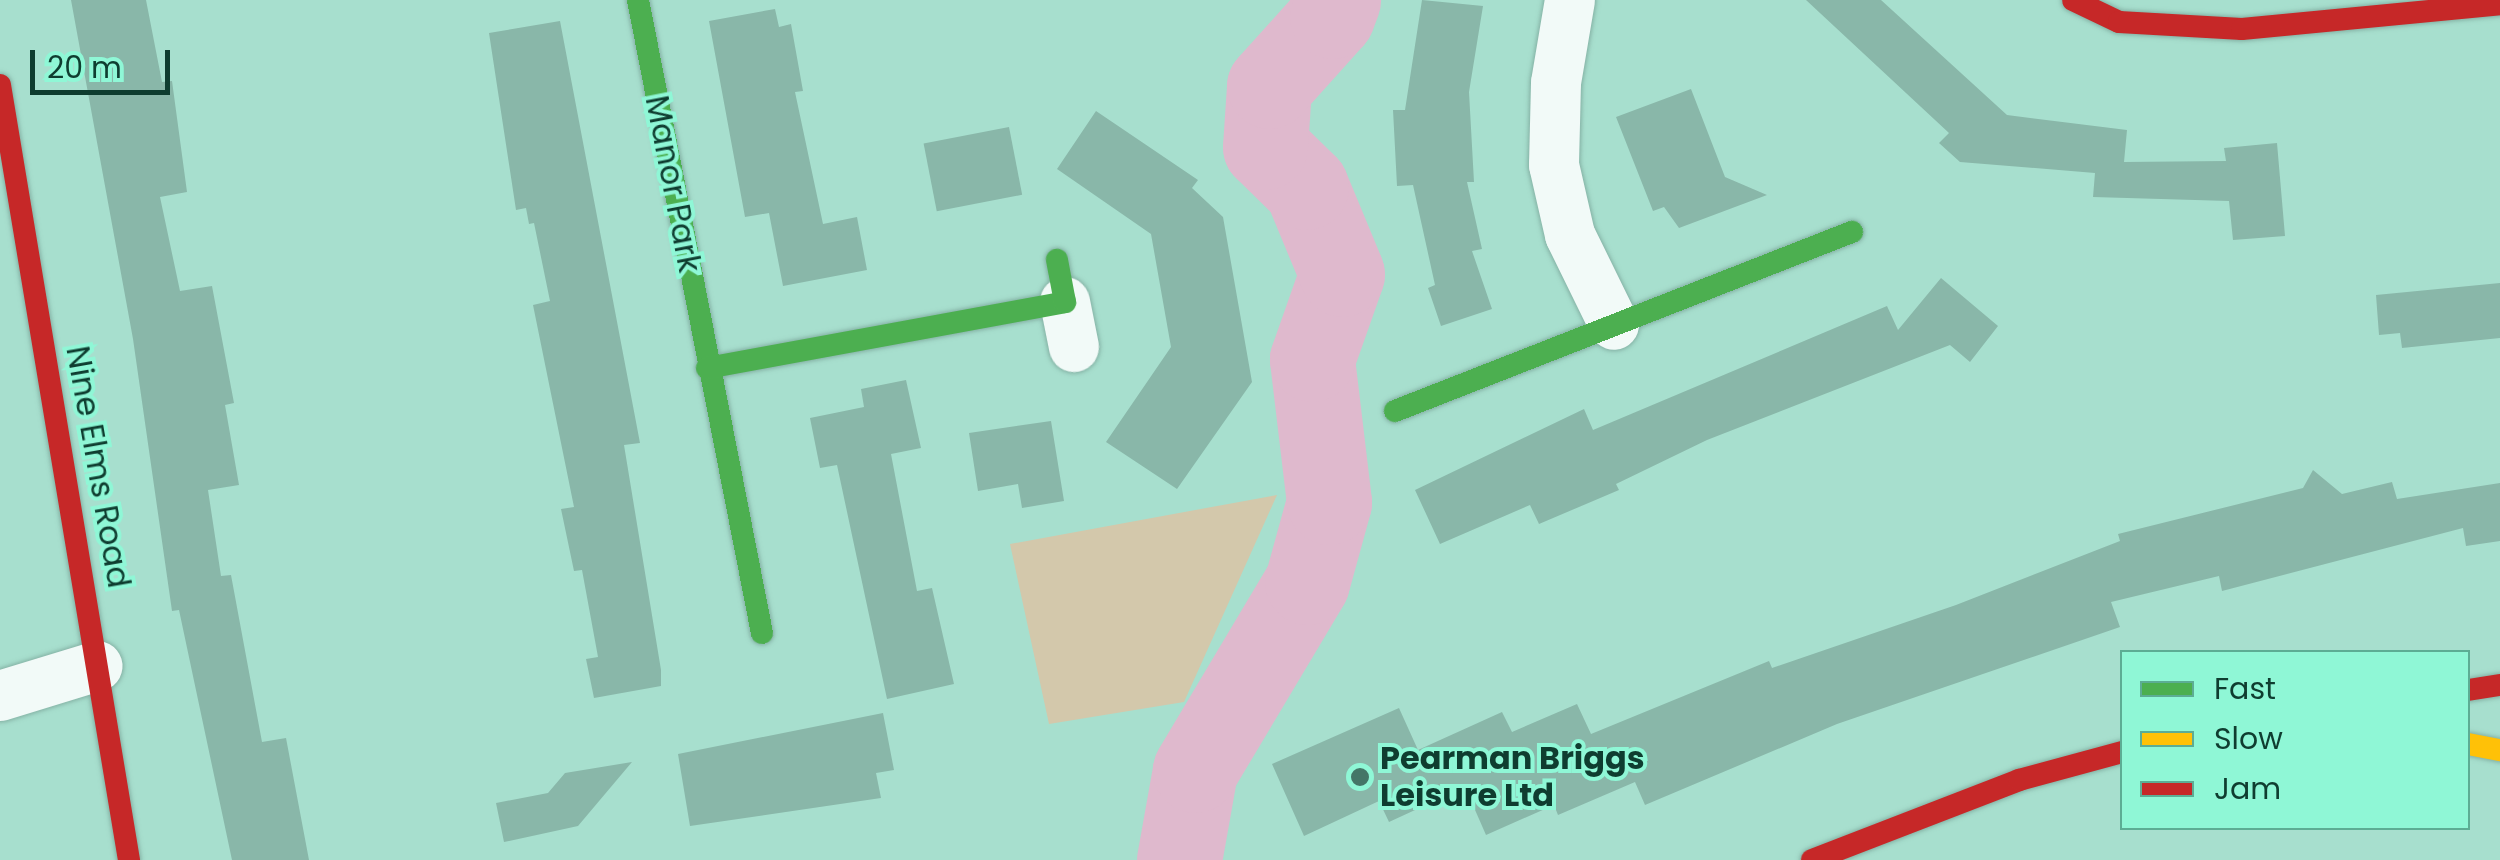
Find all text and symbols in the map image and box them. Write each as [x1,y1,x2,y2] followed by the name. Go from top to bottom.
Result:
[35,30,175,92] scale bar
[47,46,122,89] text: 20 m
[637,92,709,276] street label: Manor Park
[58,343,138,591] street label: Nine Elms Road
[2120,650,2470,830] legend
[2214,667,2276,710] text: Fast
[2214,717,2283,760] text: Slow
[1380,740,1645,815] place label: Pearman Briggs Leisure Ltd
[1349,766,1371,788] marker: Pearman Briggs Leisure Ltd
[2214,767,2281,810] text: Jam

